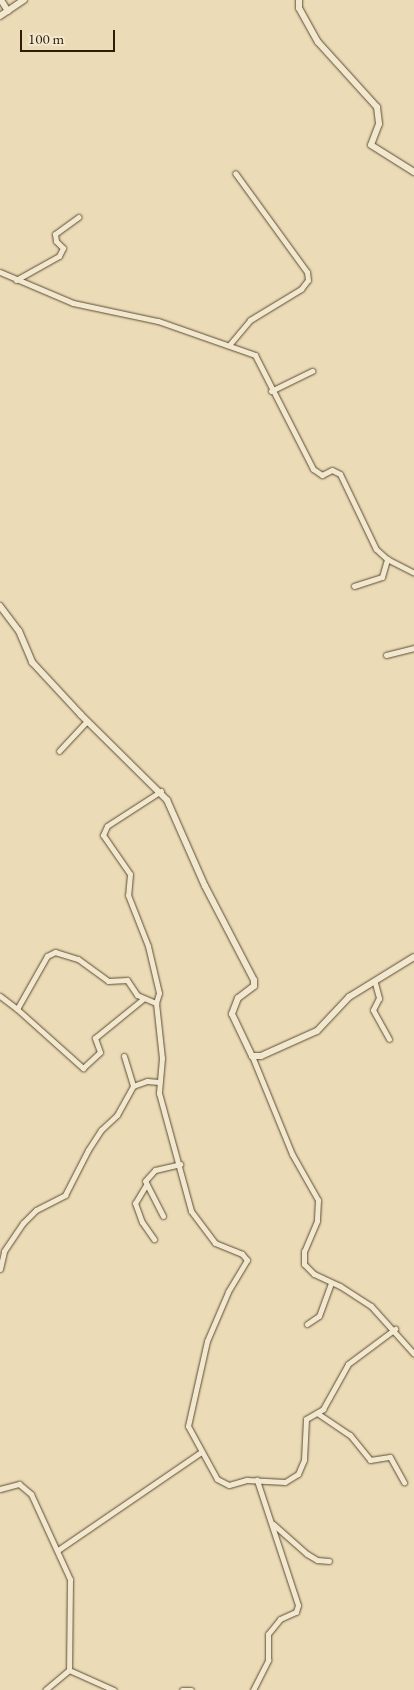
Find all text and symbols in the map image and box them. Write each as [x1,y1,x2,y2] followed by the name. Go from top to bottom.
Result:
[22,20,118,52] scale bar
[28,29,64,48] text: 100 m

